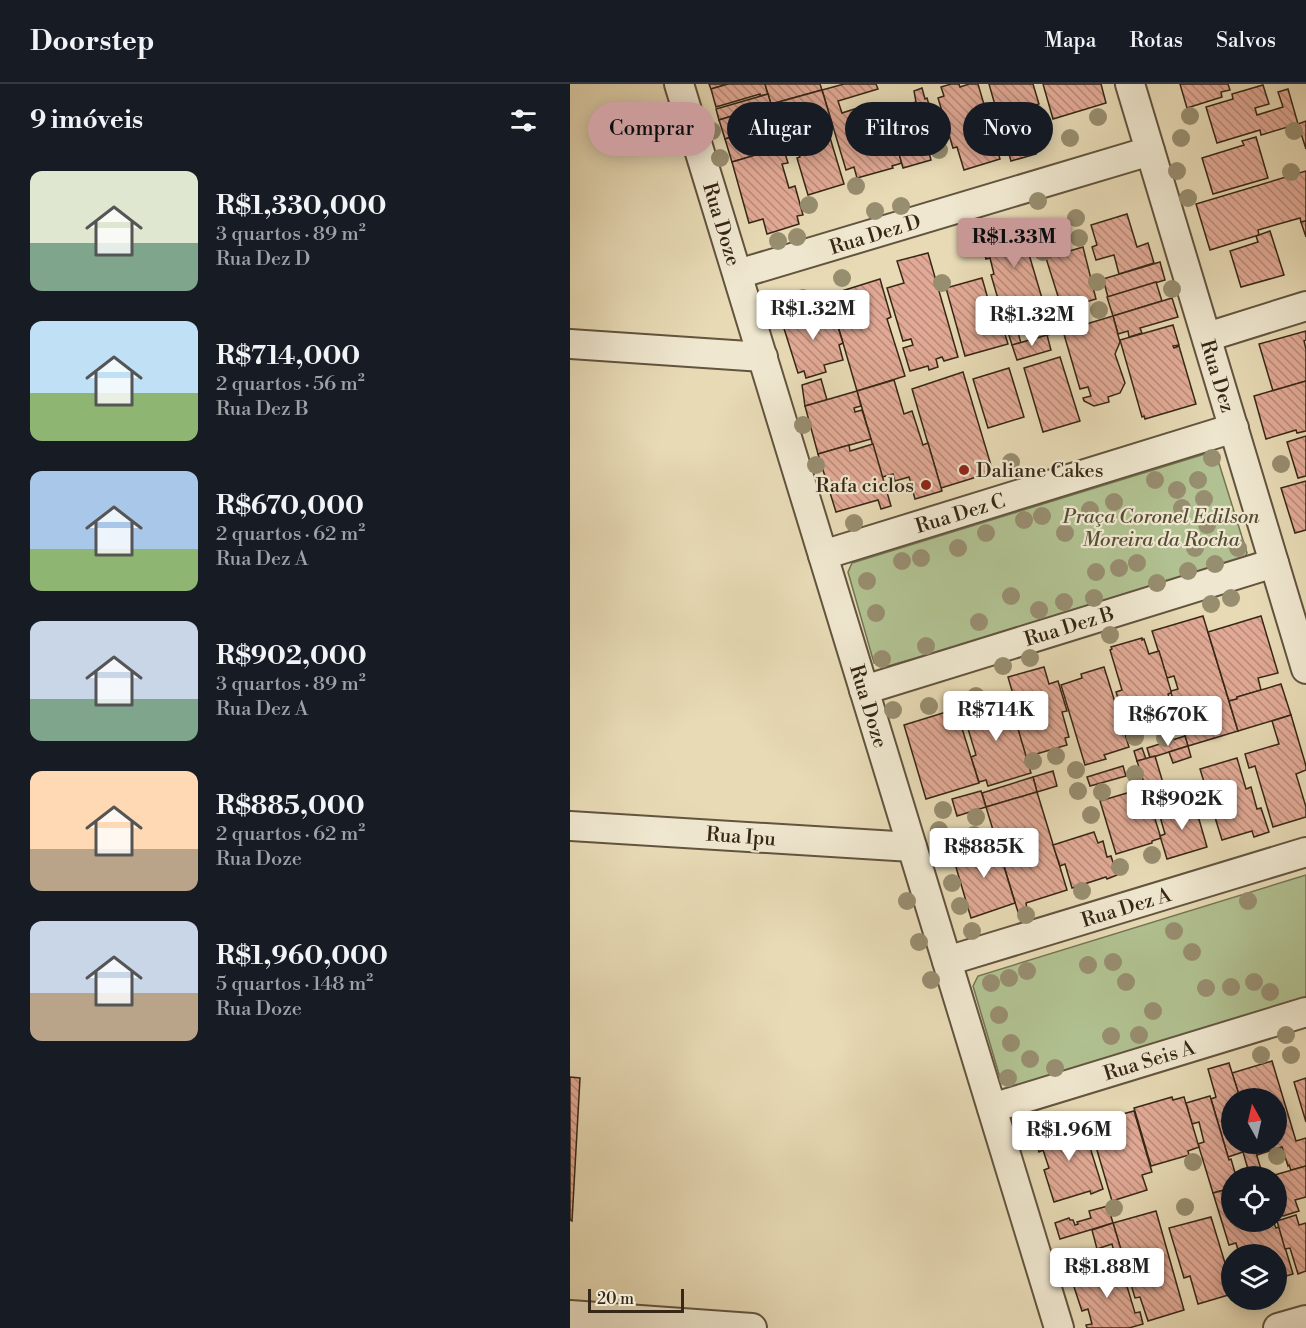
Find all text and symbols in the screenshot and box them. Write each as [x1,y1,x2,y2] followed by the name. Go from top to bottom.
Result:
[30,24,155,59] text: Doorstep
[1044,28,1096,54] text: Mapa
[1129,28,1183,54] text: Rotas
[1216,28,1276,54] text: Salvos
[588,102,715,156] chip: Comprar
[727,102,833,156] chip: Alugar
[845,102,951,156] chip: Filtros
[963,102,1053,156] chip: Novo
[30,104,143,136] text: 9 imóveis
[507,104,540,137] icon: filters
[696,180,745,269] street label: Rua Doze
[216,190,386,222] text: R$1,330,000
[78,195,150,267] icon: home
[827,210,924,261] street label: Rua Dez D
[959,218,1069,269] pin: R$1.33M
[216,222,366,247] text: 3 quartos · 89 m²
[972,225,1056,250] text: R$1.33M
[216,247,310,272] text: Rua Dez D
[758,290,868,341] pin: R$1.32M
[977,296,1087,347] pin: R$1.32M
[771,297,856,322] text: R$1.32M
[990,303,1075,328] text: R$1.32M
[1194,337,1239,416] street label: Rua Dez
[216,340,360,372] text: R$714,000
[78,345,150,417] icon: home
[216,372,365,397] text: 2 quartos · 56 m²
[216,397,309,422] text: Rua Dez B
[976,459,1103,484] place label: Daliane Cakes
[957,463,971,477] marker: Daliane Cakes
[816,474,914,499] place label: Rafa ciclos
[919,478,933,492] marker: Rafa ciclos
[913,489,1008,540] street label: Rua Dez C
[216,490,364,522] text: R$670,000
[78,495,150,567] icon: home
[1062,505,1260,553] park label: Praça Coronel Edilson Moreira da Rocha
[216,522,365,547] text: 2 quartos · 62 m²
[216,547,309,572] text: Rua Dez A
[1021,602,1118,653] street label: Rua Dez B
[216,640,367,672] text: R$902,000
[78,645,150,717] icon: home
[843,662,892,751] street label: Rua Doze
[216,672,366,697] text: 3 quartos · 89 m²
[947,691,1045,742] pin: R$714K
[1119,696,1217,747] pin: R$670K
[216,697,309,722] text: Rua Dez A
[957,698,1035,723] text: R$714K
[1128,703,1208,728] text: R$670K
[1133,780,1231,831] pin: R$902K
[1141,787,1223,812] text: R$902K
[216,790,365,822] text: R$885,000
[78,795,150,867] icon: home
[216,822,365,847] text: 2 quartos · 62 m²
[705,823,777,852] street label: Rua Ipu
[935,828,1033,879] pin: R$885K
[944,835,1024,860] text: R$885K
[216,847,302,872] text: Rua Doze
[1079,883,1176,934] street label: Rua Dez A
[216,940,388,972] text: R$1,960,000
[78,945,150,1017] icon: home
[216,972,373,997] text: 5 quartos · 148 m²
[216,997,302,1022] text: Rua Doze
[1101,1035,1199,1087] street label: Rua Seis A
[1221,1088,1287,1154] north arrow
[1221,1088,1287,1310] map controls
[1014,1111,1124,1162] pin: R$1.96M
[1026,1118,1112,1143] text: R$1.96M
[1221,1166,1287,1232] button: locate
[1221,1244,1287,1310] button: layers
[1052,1248,1162,1299] pin: R$1.88M
[1064,1255,1150,1280] text: R$1.88M
[588,1286,684,1314] scale bar
[597,1289,634,1309] text: 20 m

